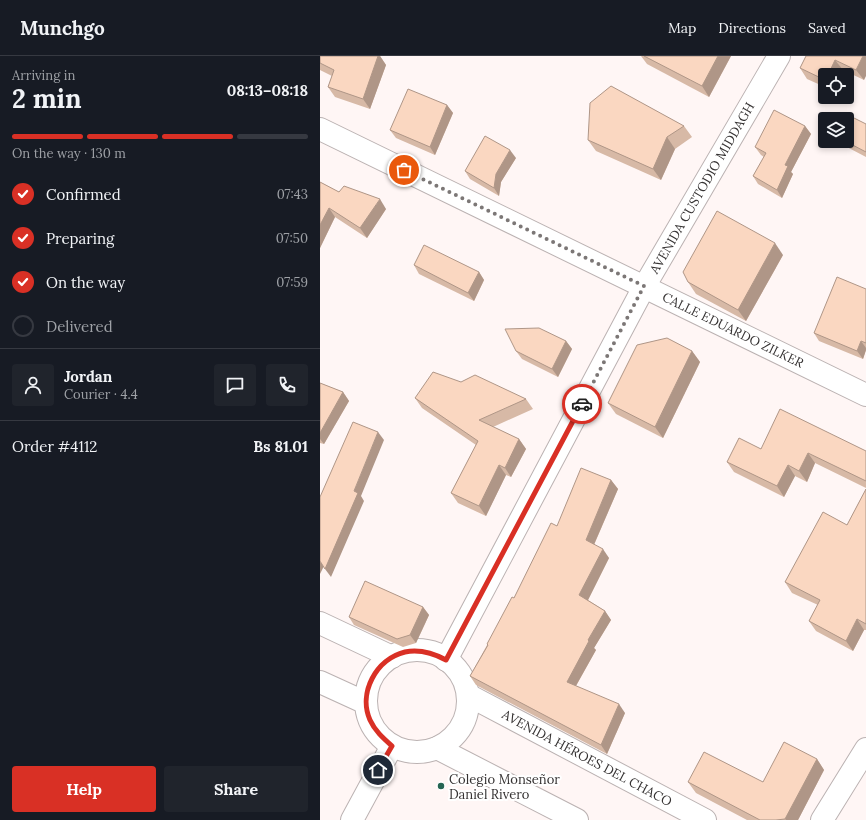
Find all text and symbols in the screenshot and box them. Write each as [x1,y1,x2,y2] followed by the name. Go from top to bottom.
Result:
[20,16,105,40] text: Munchgo
[668,19,696,37] text: Map
[718,19,786,37] text: Directions
[808,19,846,37] text: Saved
[12,67,75,84] text: Arriving in
[818,68,854,148] map controls
[818,68,854,104] button: locate
[227,81,308,100] text: 08:13–08:18
[12,82,82,115] text: 2 min
[645,99,758,278] street label: AVENIDA CUSTODIO MIDDAGH
[818,112,854,148] button: layers
[12,145,126,162] text: On the way · 130 m
[387,153,421,187] pin
[393,159,415,181] icon: bag
[12,183,34,205] icon: check
[46,185,121,204] text: Confirmed
[277,186,308,203] text: 07:43
[12,227,34,249] icon: check
[46,229,114,248] text: Preparing
[276,230,308,247] text: 07:50
[12,271,34,293] icon: check
[46,273,125,292] text: On the way
[276,274,308,291] text: 07:59
[659,288,807,372] street label: CALLE EDUARDO ZILKER
[46,317,113,336] text: Delivered
[12,364,54,406] button: person
[214,364,256,406] button: chat
[266,364,308,406] button: phone
[64,367,112,386] text: Jordan
[562,384,602,424] courier
[64,386,138,403] text: Courier · 4.4
[571,393,593,415] icon: car
[12,437,97,456] text: Order #4112
[253,437,308,456] text: Bs 81.01
[498,705,675,810] street label: AVENIDA HÉROES DEL CHACO
[361,753,395,787] pin
[367,759,389,781] icon: home
[12,766,156,812] button: Help
[164,766,308,812] button: Share
[449,771,560,803] place label: Colegio Monseñor Daniel Rivero
[436,781,446,791] marker: Colegio Monseñor Daniel Rivero

